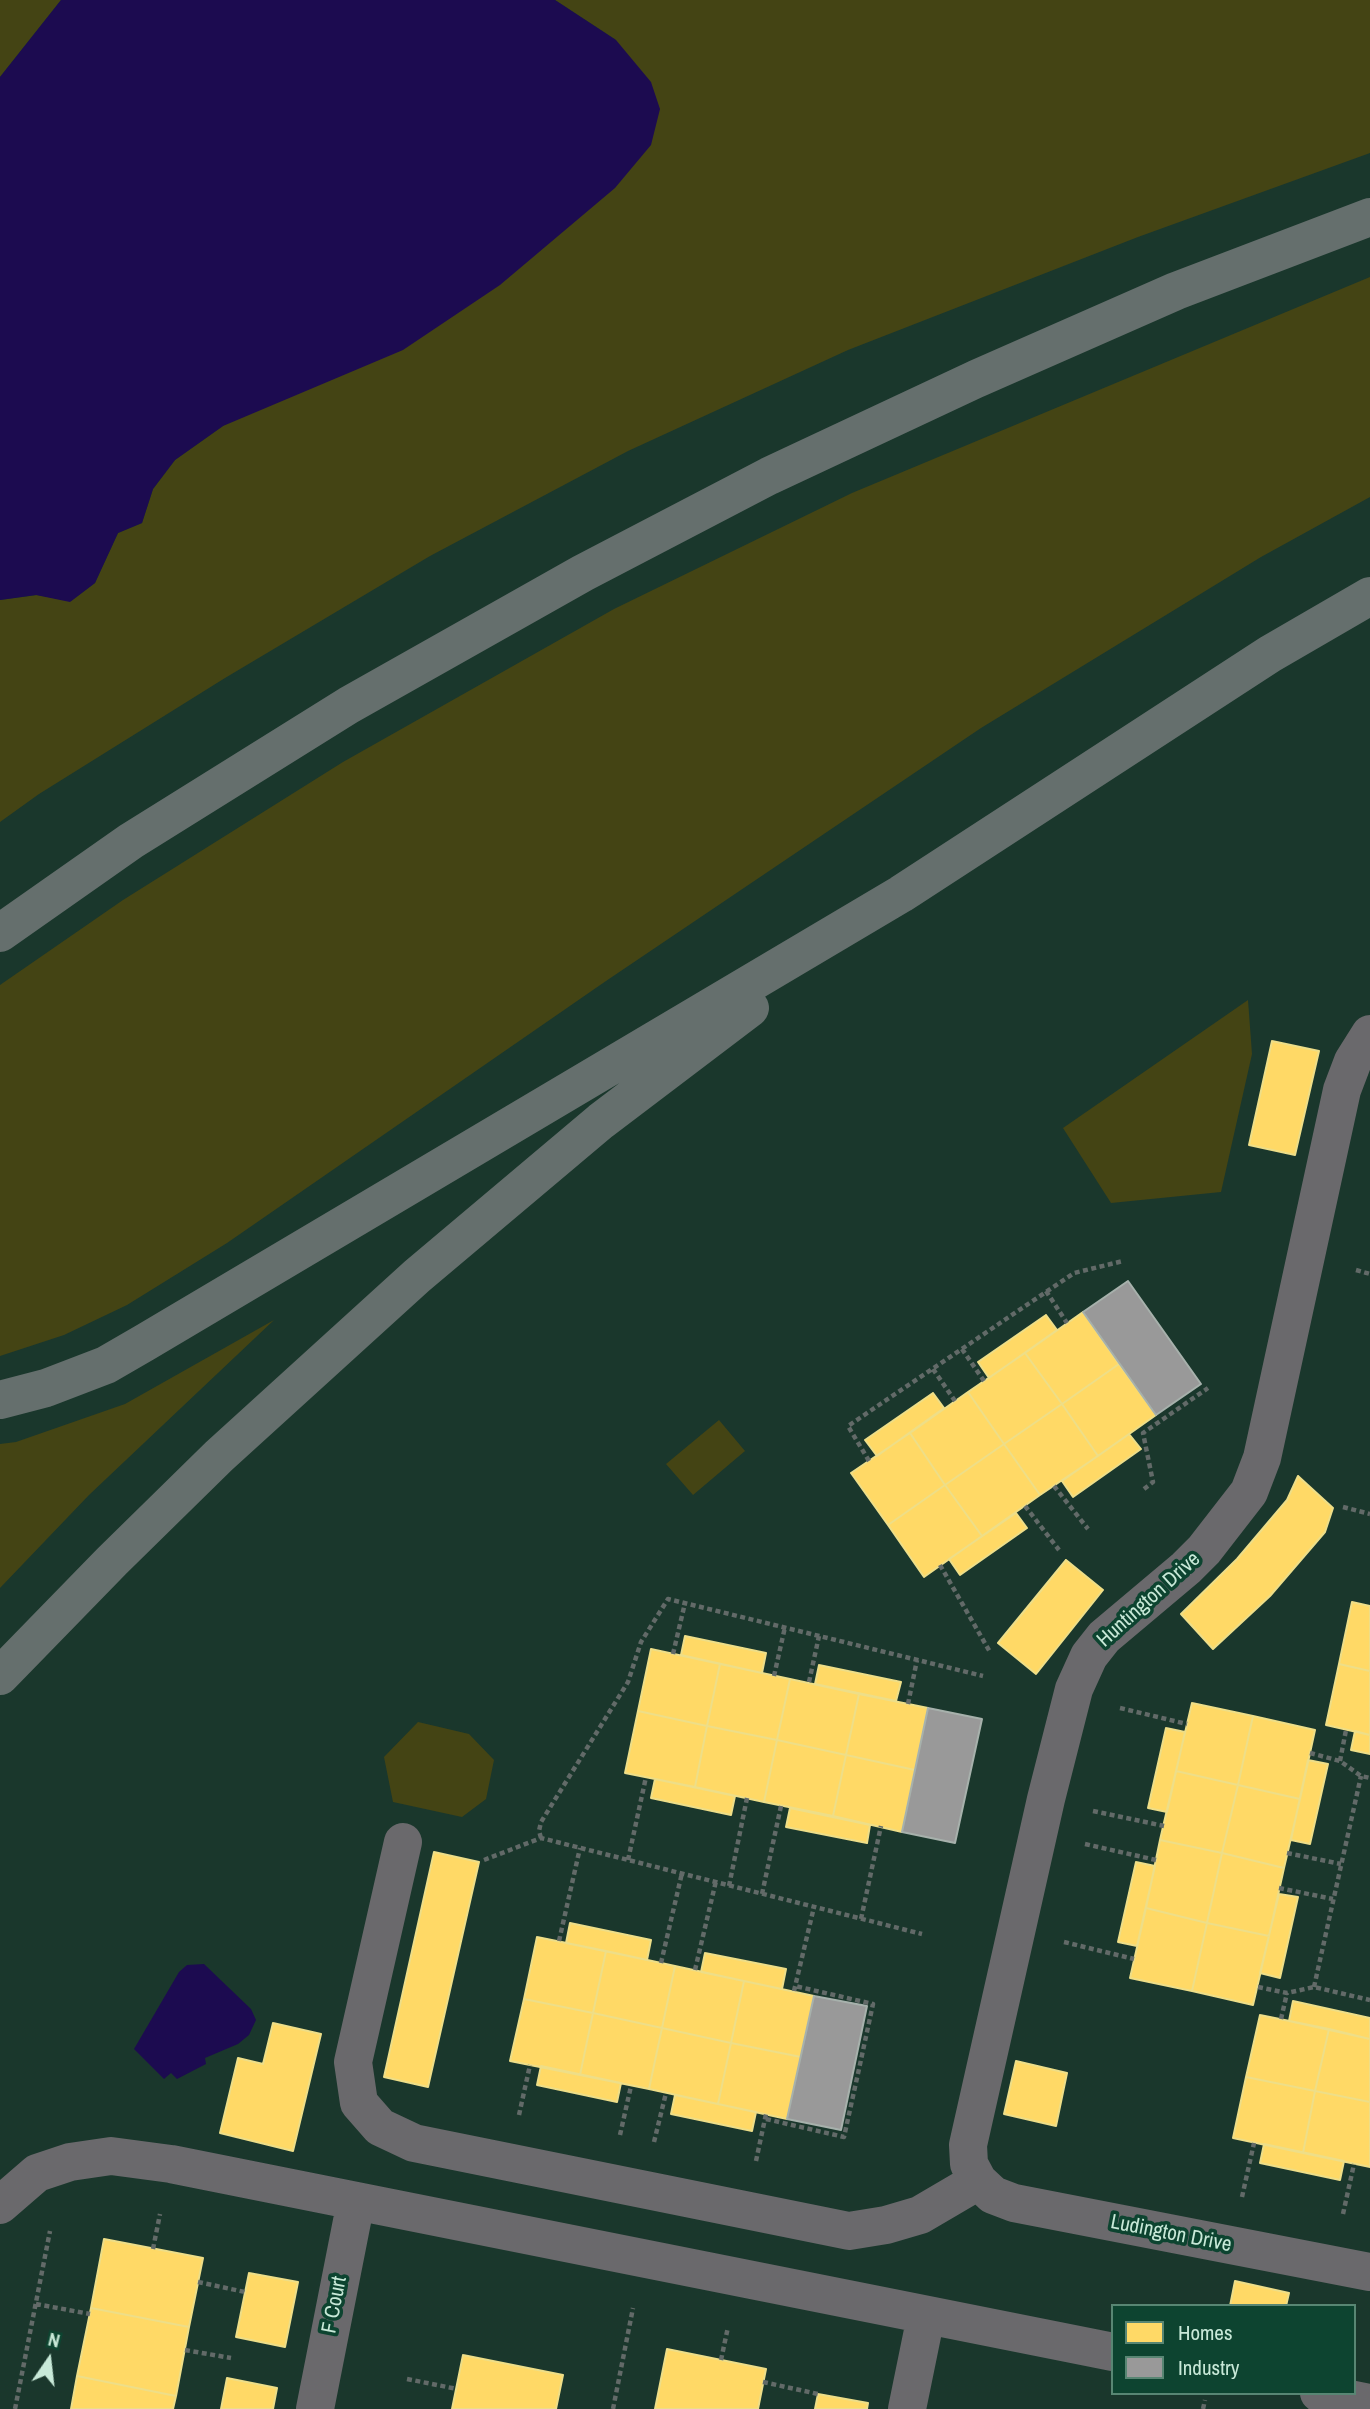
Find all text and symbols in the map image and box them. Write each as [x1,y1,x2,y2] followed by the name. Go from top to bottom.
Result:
[1092,1547,1206,1653] street label: Huntington Drive
[1108,2210,1234,2258] street label: Ludington Drive
[317,2274,353,2336] street label: F Court
[1111,2304,1356,2395] legend
[1178,2318,1233,2347] text: Homes
[14,2325,84,2395] north arrow
[45,2326,63,2354] text: N
[1178,2353,1239,2382] text: Industry

